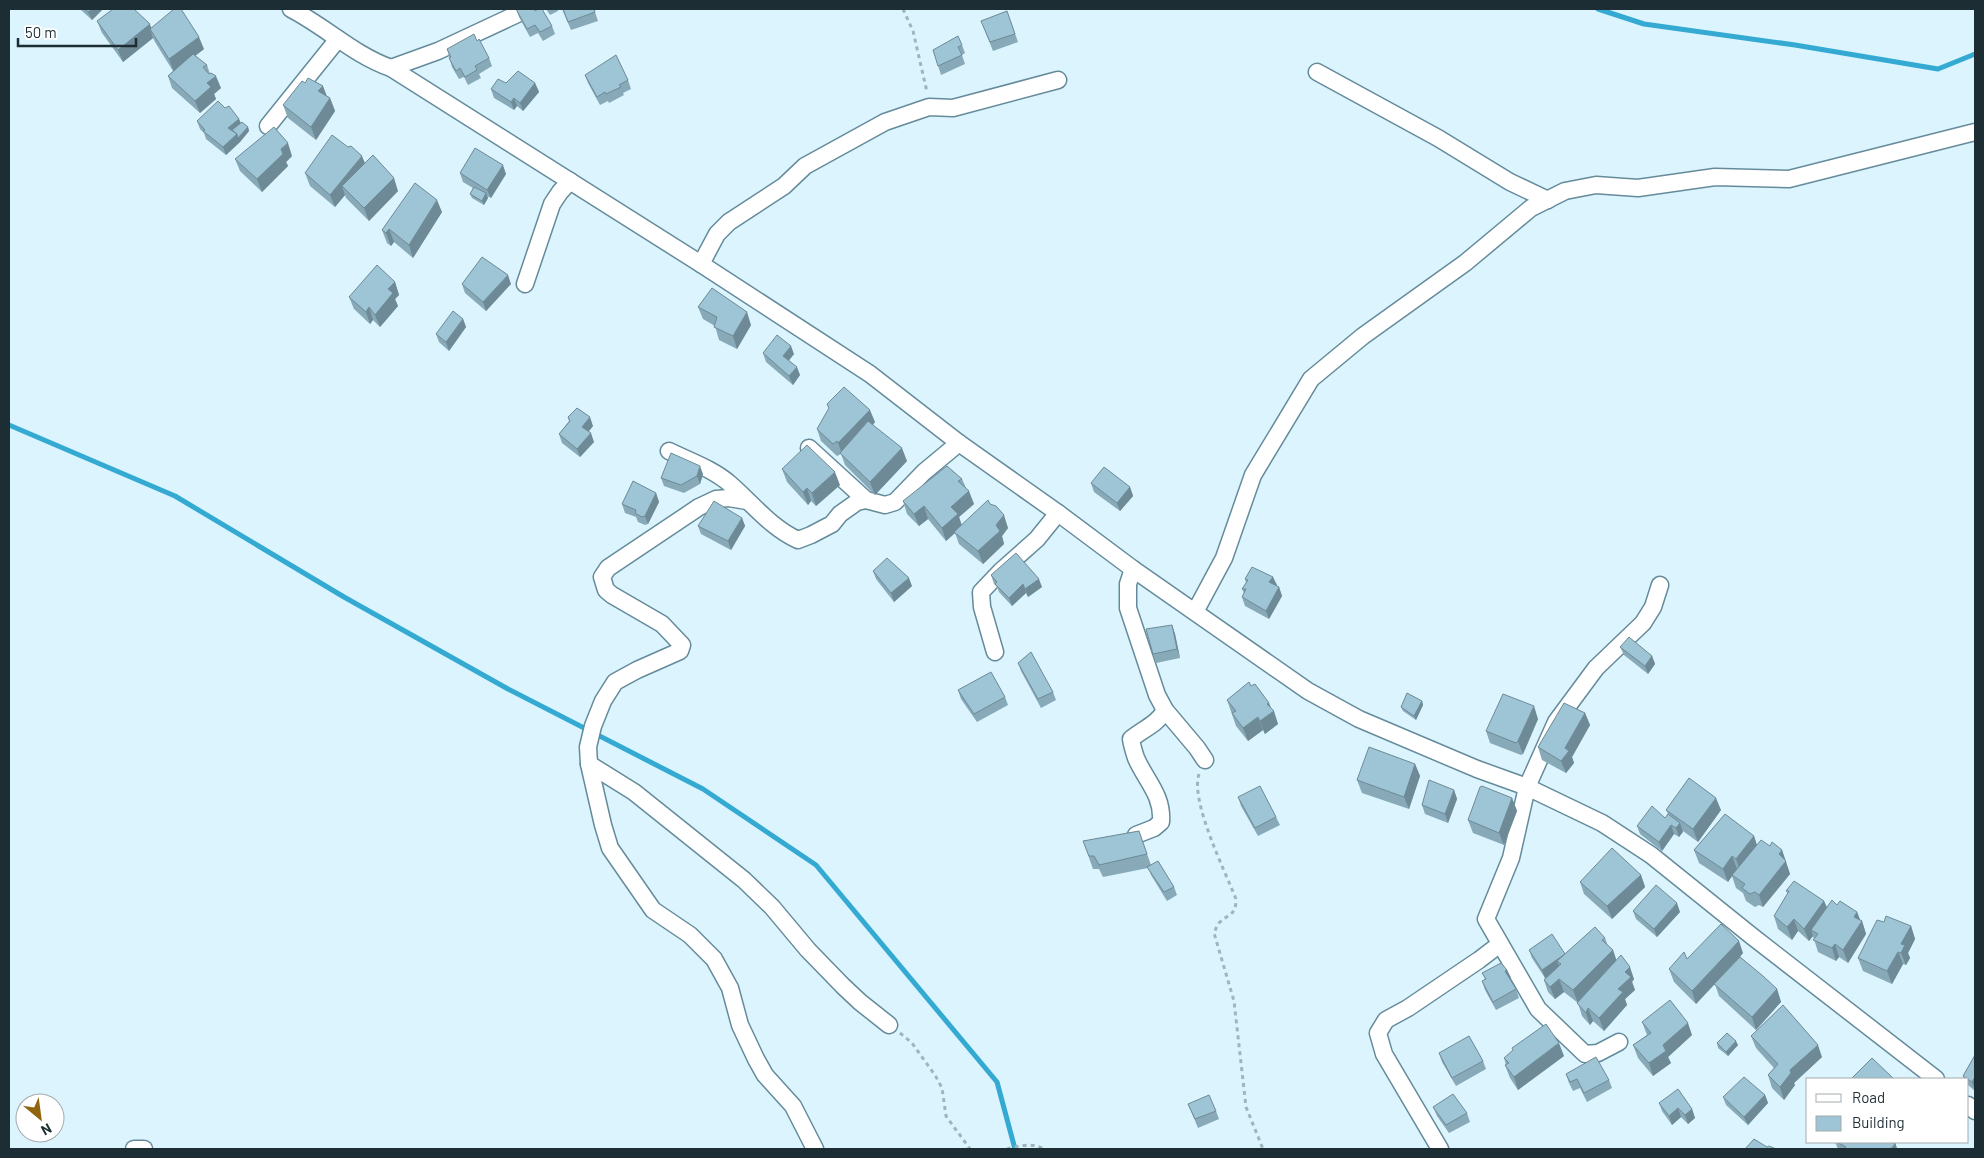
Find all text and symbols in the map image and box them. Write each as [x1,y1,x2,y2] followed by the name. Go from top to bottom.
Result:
[18,15,135,47] scale bar
[25,23,57,41] text: 50 m
[1806,1078,1969,1143] legend
[1852,1088,1885,1106] text: Road
[15,1093,65,1143] north arrow
[1852,1113,1905,1131] text: Building
[38,1120,55,1139] text: N

